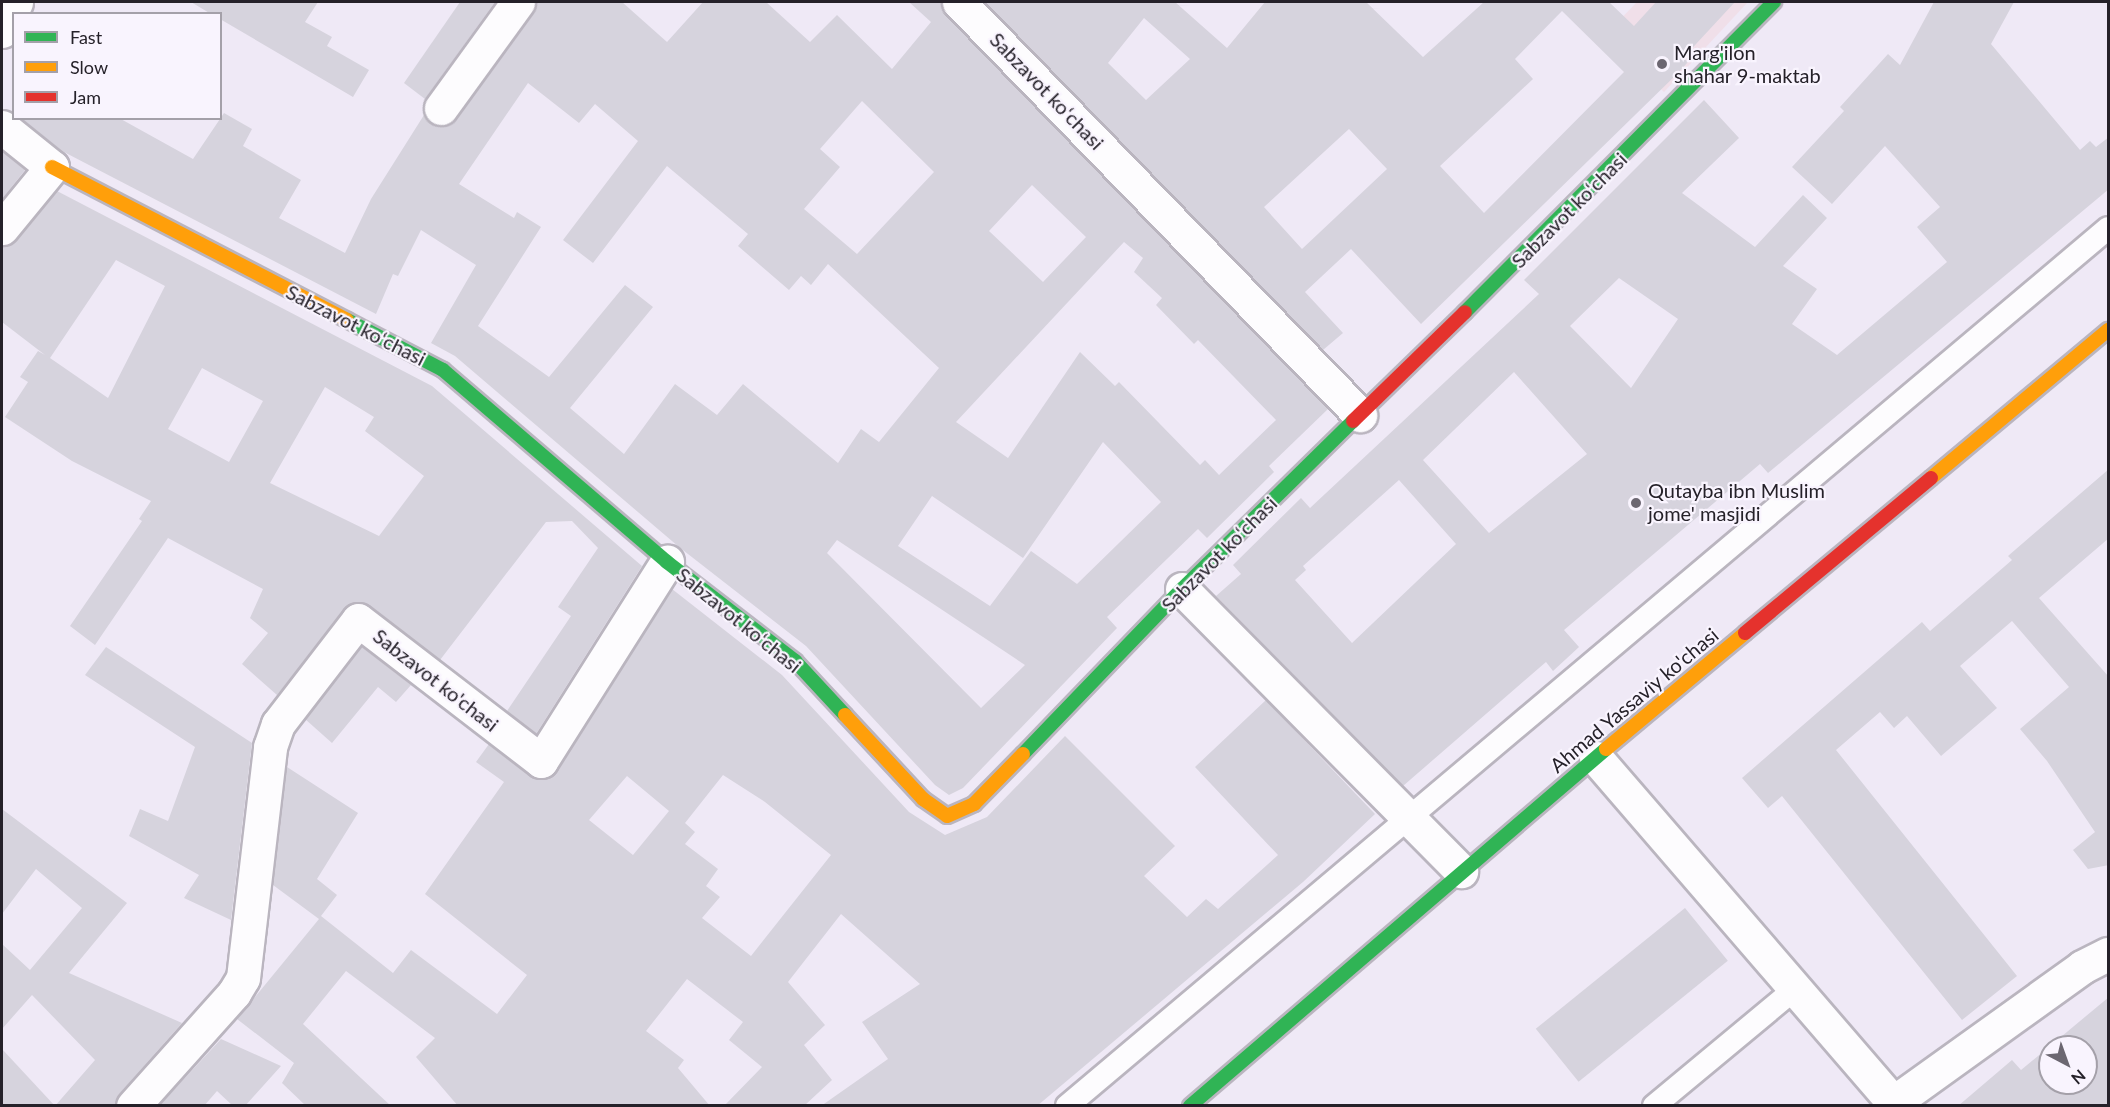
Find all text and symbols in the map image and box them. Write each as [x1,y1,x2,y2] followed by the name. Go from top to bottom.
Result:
[12,12,222,120] legend
[70,26,102,48] text: Fast
[985,28,1109,154] street label: Sabzavot koʻchasi
[1674,40,1821,87] place label: Marg'ilon shahar 9-maktab
[70,56,108,78] text: Slow
[1655,57,1669,71] marker: Marg'ilon shahar 9-maktab
[70,86,101,108] text: Jam
[1506,147,1632,273] street label: Sabzavot koʻchasi
[282,280,430,370] street label: Sabzavot koʻchasi
[1648,479,1825,526] place label: Qutayba ibn Muslim jome' masjidi
[1156,491,1282,617] street label: Sabzavot koʻchasi
[1629,496,1643,510] marker: Qutayba ibn Muslim jome' masjidi
[672,562,806,678] street label: Sabzavot koʻchasi
[1545,622,1723,778] street label: Ahmad Yassaviy ko'chasi
[369,624,503,736] street label: Sabzavot ko'chasi
[2038,1035,2098,1095] north arrow
[2068,1066,2090,1089] text: N

